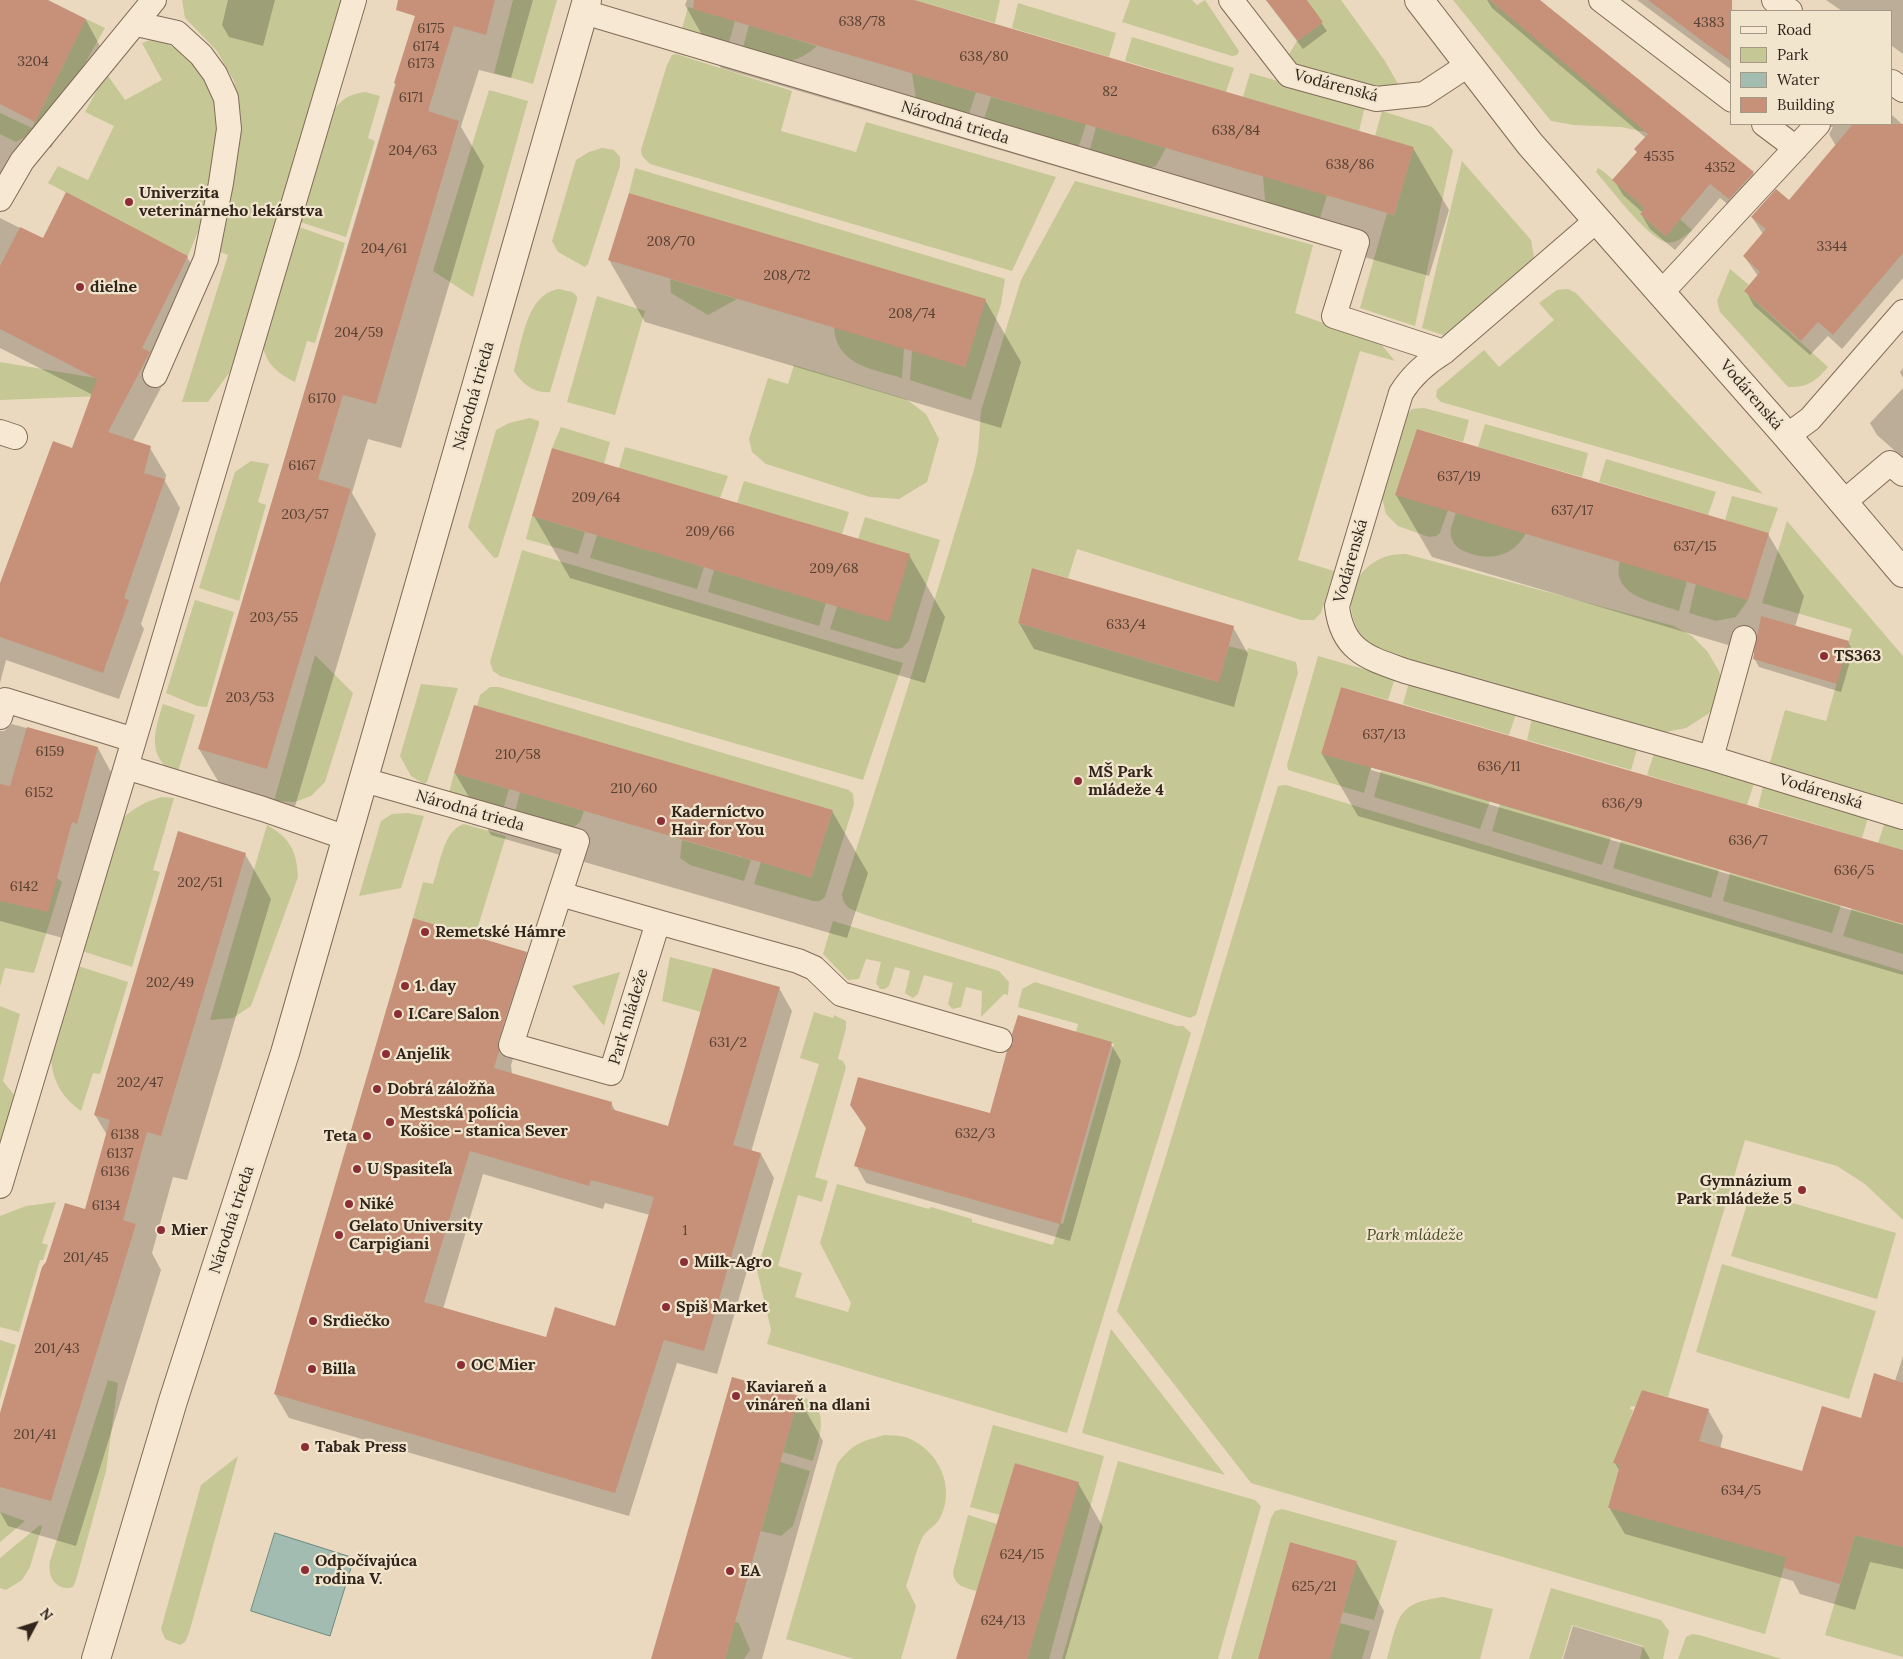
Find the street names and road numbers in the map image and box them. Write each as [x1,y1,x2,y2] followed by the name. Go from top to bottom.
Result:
[1292,66,1380,106] street label: Vodárenská
[898,97,1012,149] street label: Národná trieda
[449,339,499,453] street label: Národná trieda
[1715,356,1787,434] street label: Vodárenská
[1330,517,1372,605] street label: Vodárenská
[1777,770,1865,814] street label: Vodárenská
[413,786,527,836] street label: Národná trieda
[605,967,653,1067] street label: Park mládeže
[206,1164,258,1276] street label: Národná trieda

